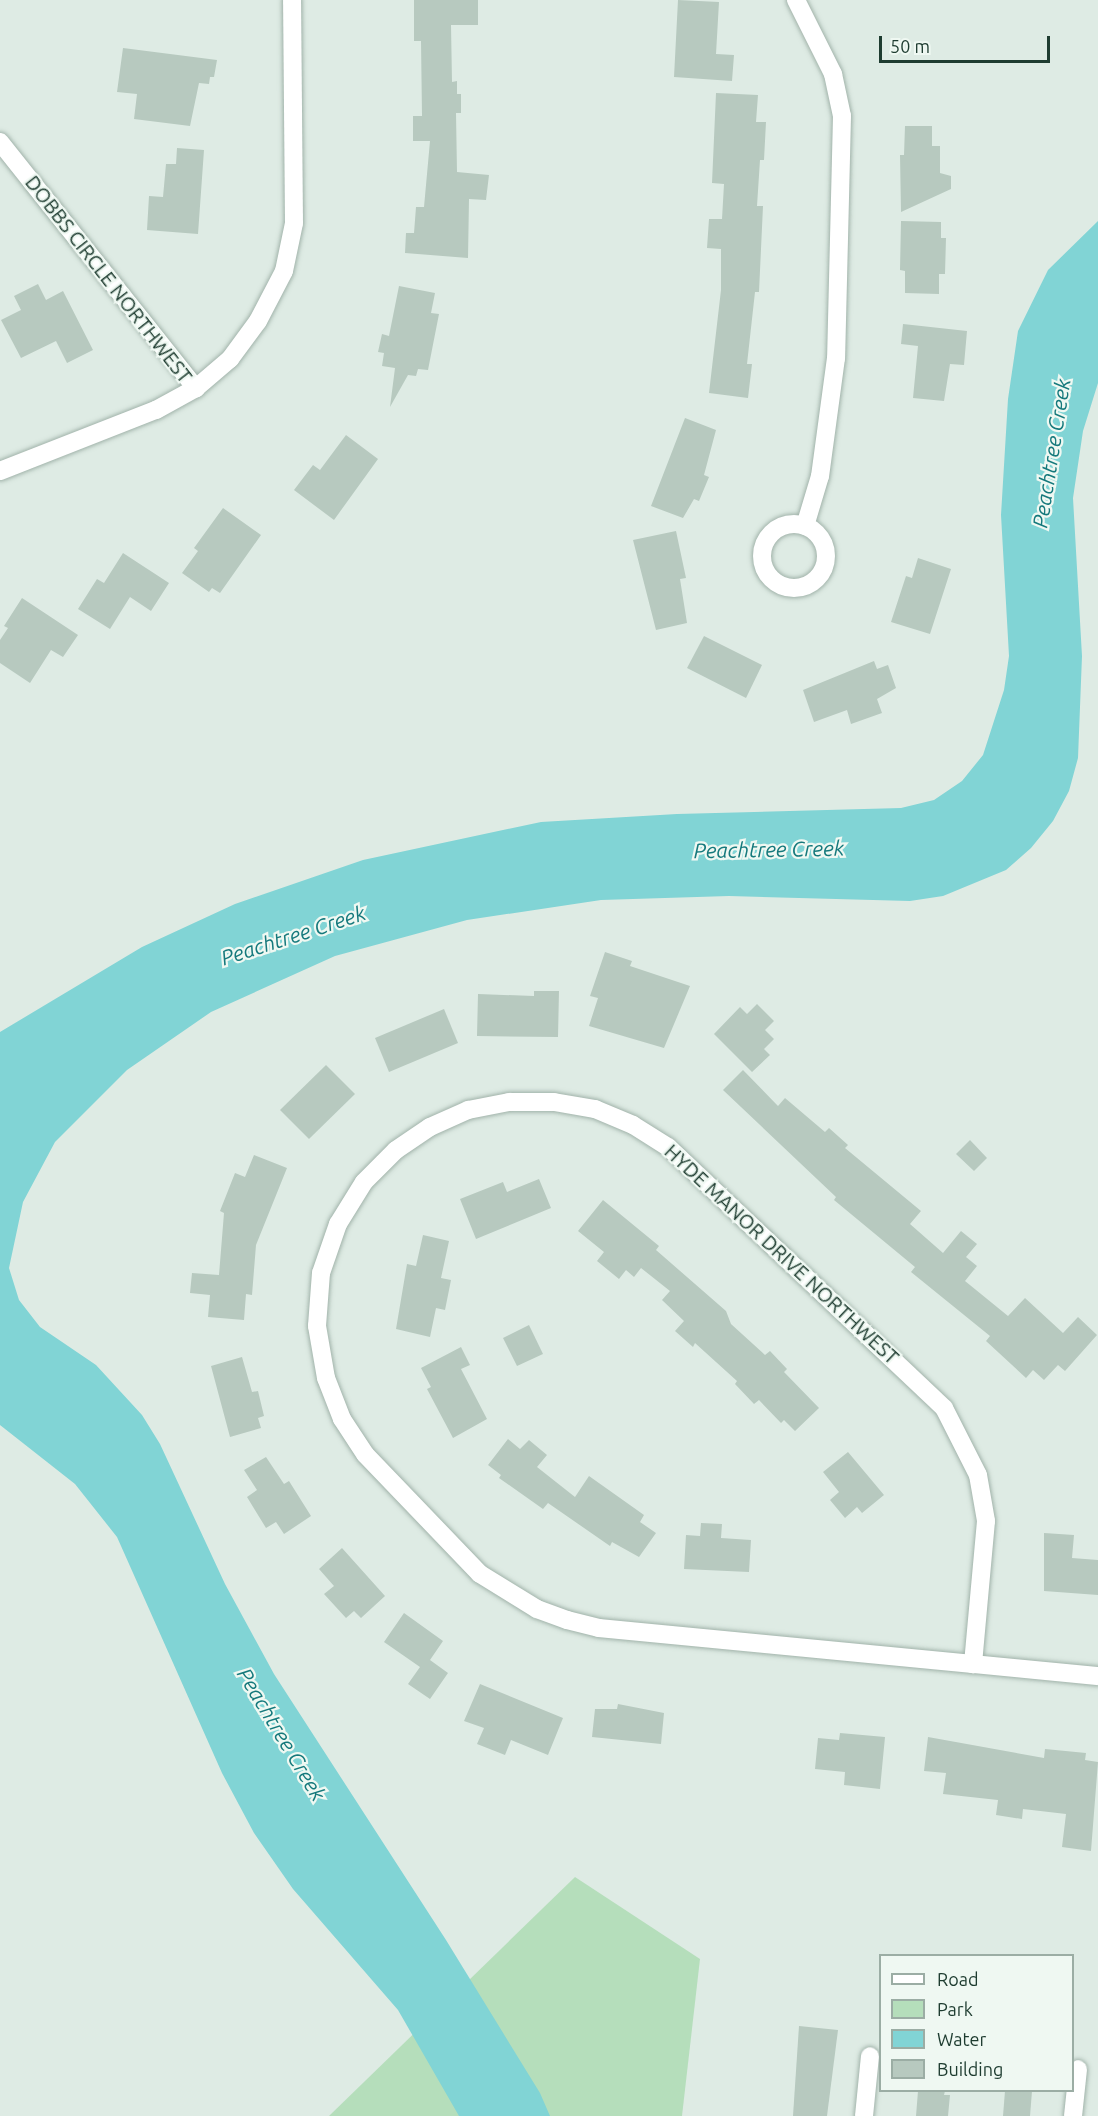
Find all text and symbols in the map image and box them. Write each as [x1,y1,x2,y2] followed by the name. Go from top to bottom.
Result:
[882,24,1053,62] scale bar
[890,36,930,56] text: 50 m
[21,171,197,387] street label: DOBBS CIRCLE NORTHWEST
[1027,377,1075,529] water label: Peachtree Creek
[693,835,845,863] water label: Peachtree Creek
[217,900,369,970] water label: Peachtree Creek
[660,1139,904,1369] street label: HYDE MANOR DRIVE NORTHWEST
[232,1663,332,1805] water label: Peachtree Creek
[879,1954,1074,2092] legend
[937,1969,979,1989] text: Road
[937,1999,973,2019] text: Park
[937,2029,986,2049] text: Water
[937,2059,1003,2079] text: Building

